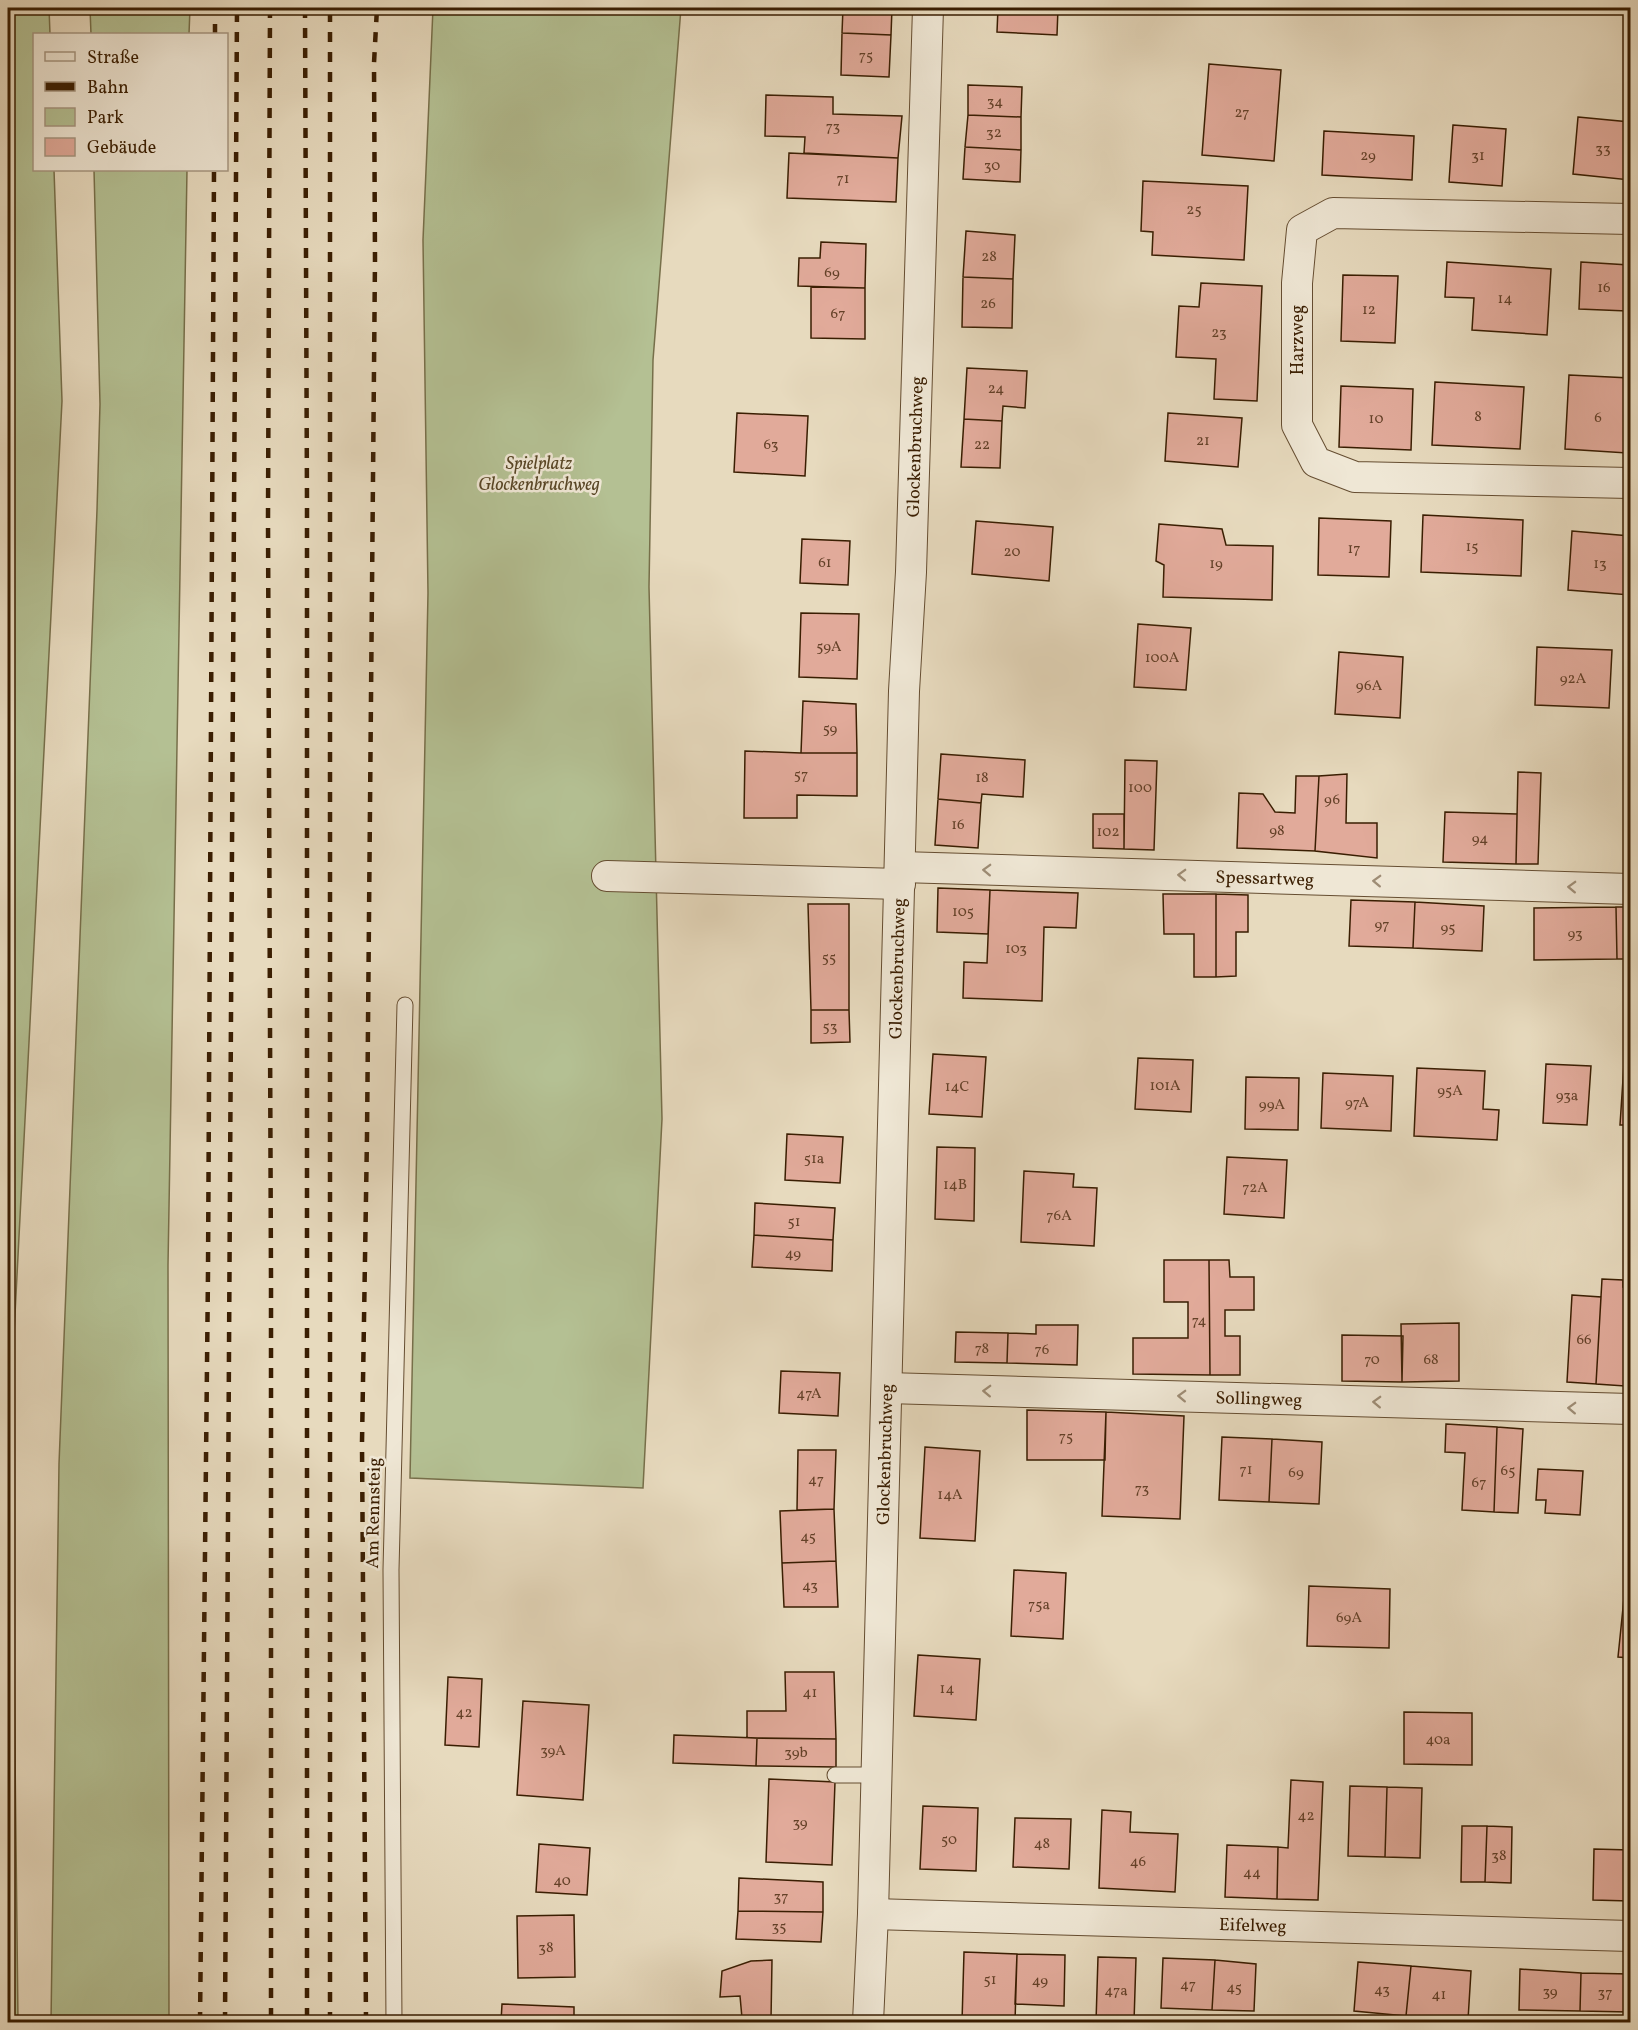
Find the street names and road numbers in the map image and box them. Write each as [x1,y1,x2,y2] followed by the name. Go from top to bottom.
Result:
[1286,305,1311,375] street label: Harzweg
[902,376,931,518] street label: Glockenbruchweg
[1215,865,1314,893] street label: Spessartweg
[884,898,913,1039] street label: Glockenbruchweg
[872,1383,900,1525] street label: Glockenbruchweg
[1215,1386,1303,1414] street label: Sollingweg
[361,1457,388,1569] street label: Am Rennsteig
[1219,1913,1287,1940] street label: Eifelweg

